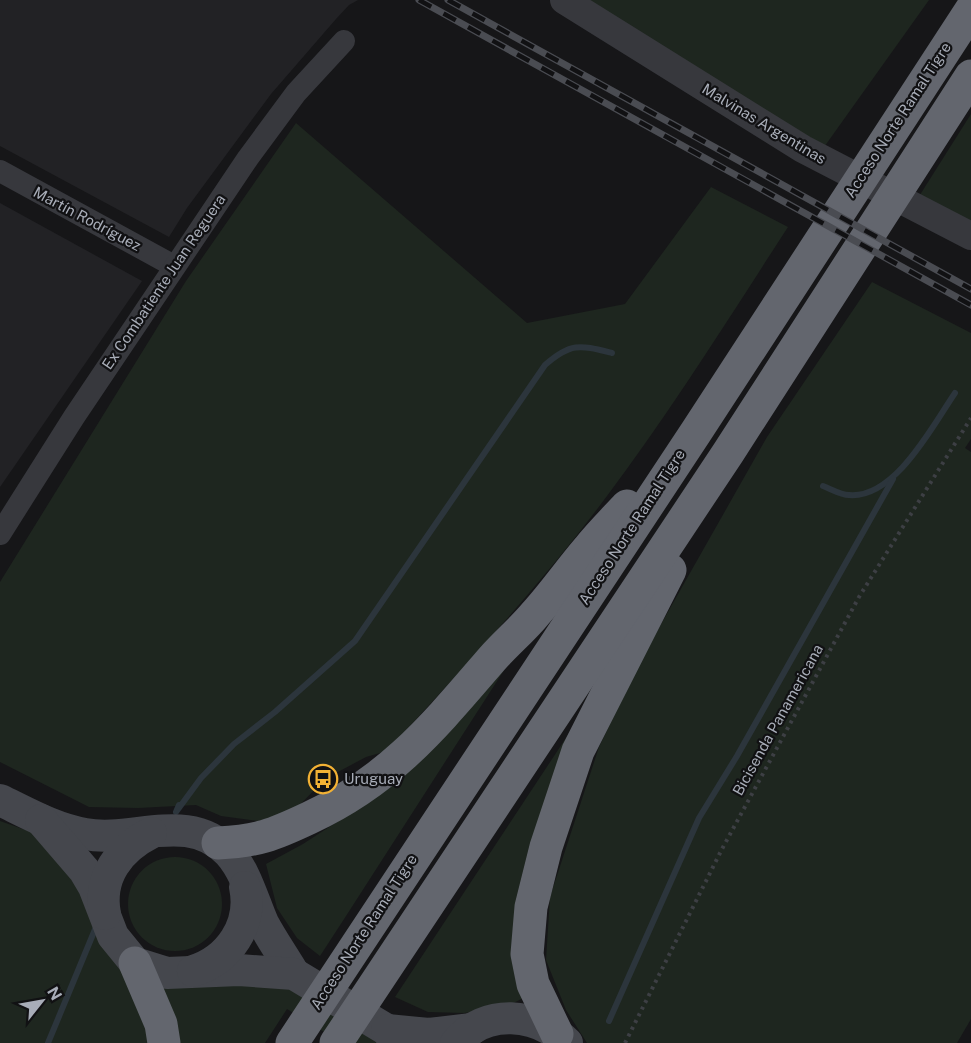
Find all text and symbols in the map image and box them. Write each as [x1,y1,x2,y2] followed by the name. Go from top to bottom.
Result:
[841,39,954,201] street label: Acceso Norte Ramal Tigre
[699,80,829,167] street label: Malvinas Argentinas
[31,183,144,254] street label: Martín Rodríguez
[98,191,229,373] street label: Ex Combatiente Juan Reguera
[575,446,688,608] street label: Acceso Norte Ramal Tigre
[729,641,826,798] street label: Bicisenda Panamericana
[307,763,339,795] bus stop icon: Uruguay
[344,770,403,787] place label: Uruguay
[307,851,420,1013] street label: Acceso Norte Ramal Tigre
[12,971,72,1031] north arrow
[43,983,66,1004] text: N

